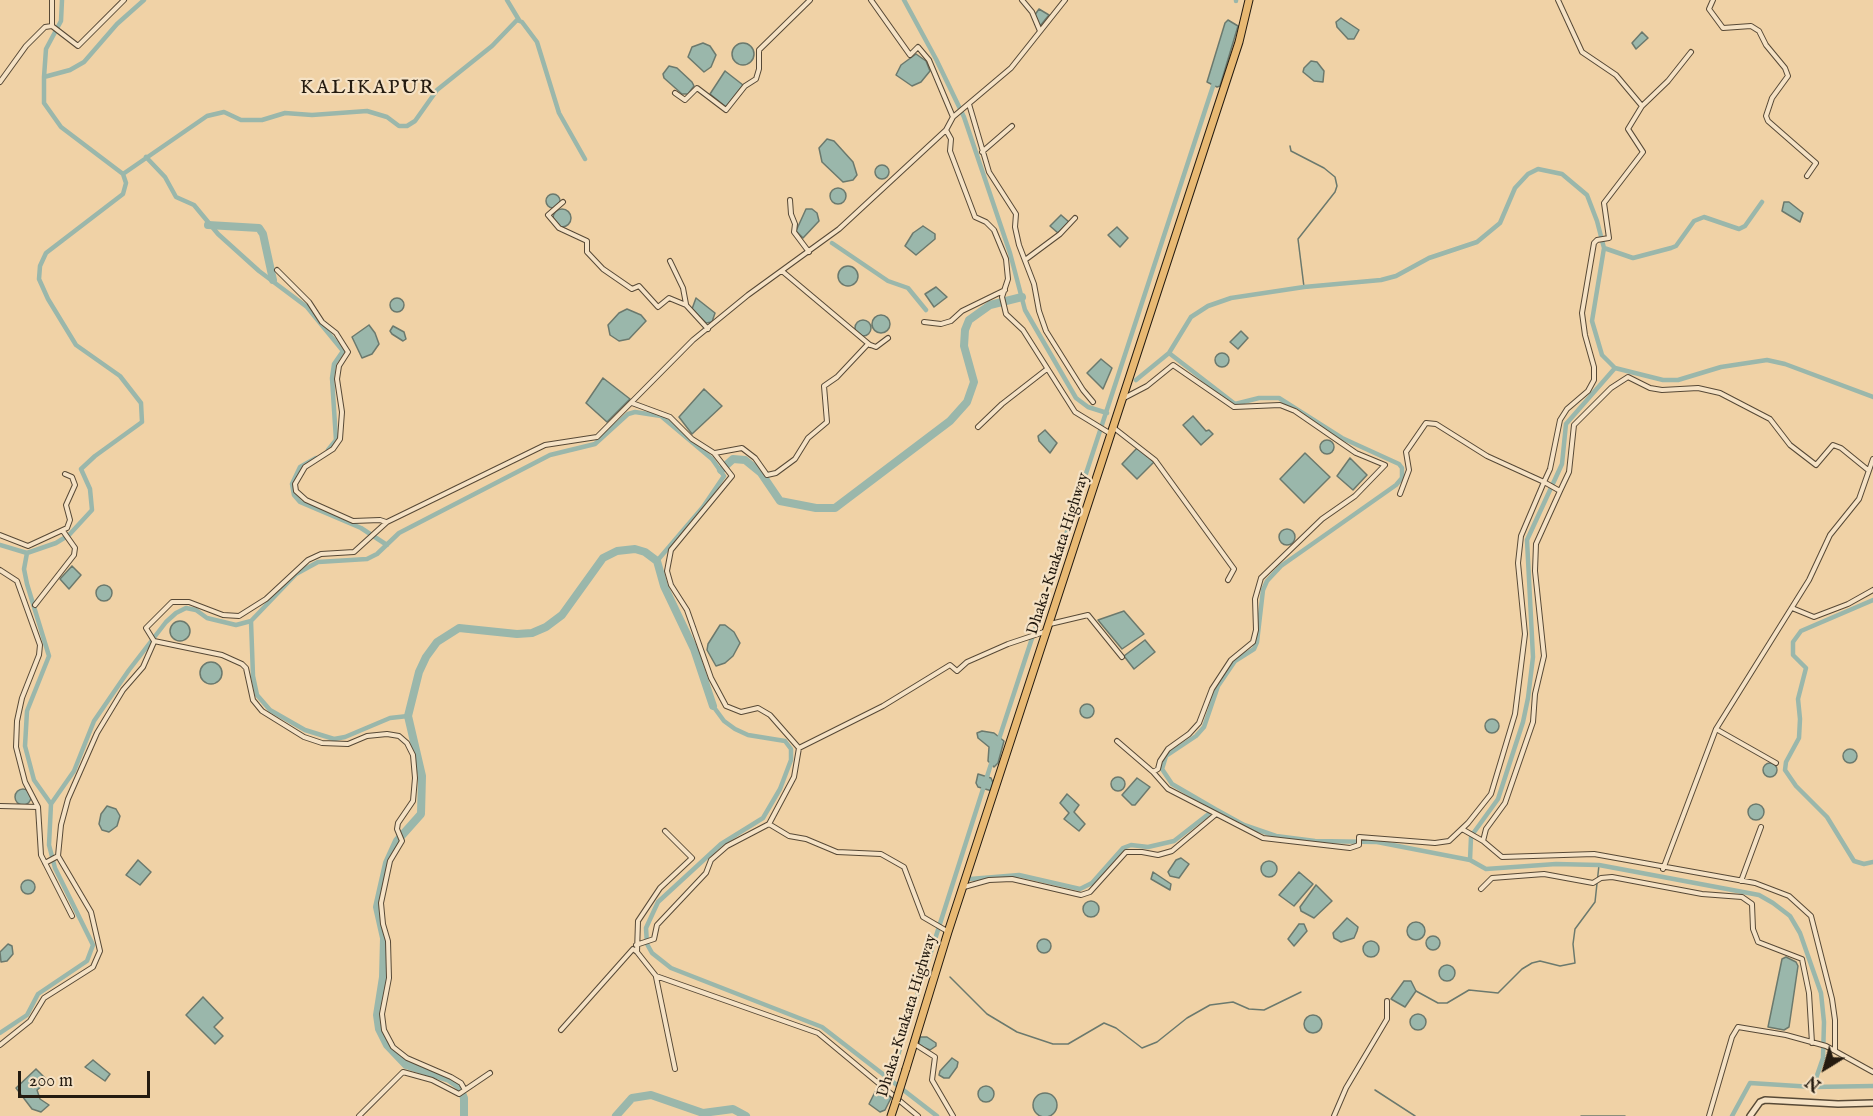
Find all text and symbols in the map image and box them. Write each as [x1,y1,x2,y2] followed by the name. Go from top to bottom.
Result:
[300,77,436,101] district label: KALIKAPUR
[1024,470,1094,638] street label: Dhaka-Kuakata Highway
[874,932,942,1100] street label: Dhaka-Kuakata Highway
[1795,1038,1855,1098] north arrow
[21,1059,153,1097] scale bar
[29,1070,73,1093] text: 200 m
[1803,1070,1826,1095] text: N

